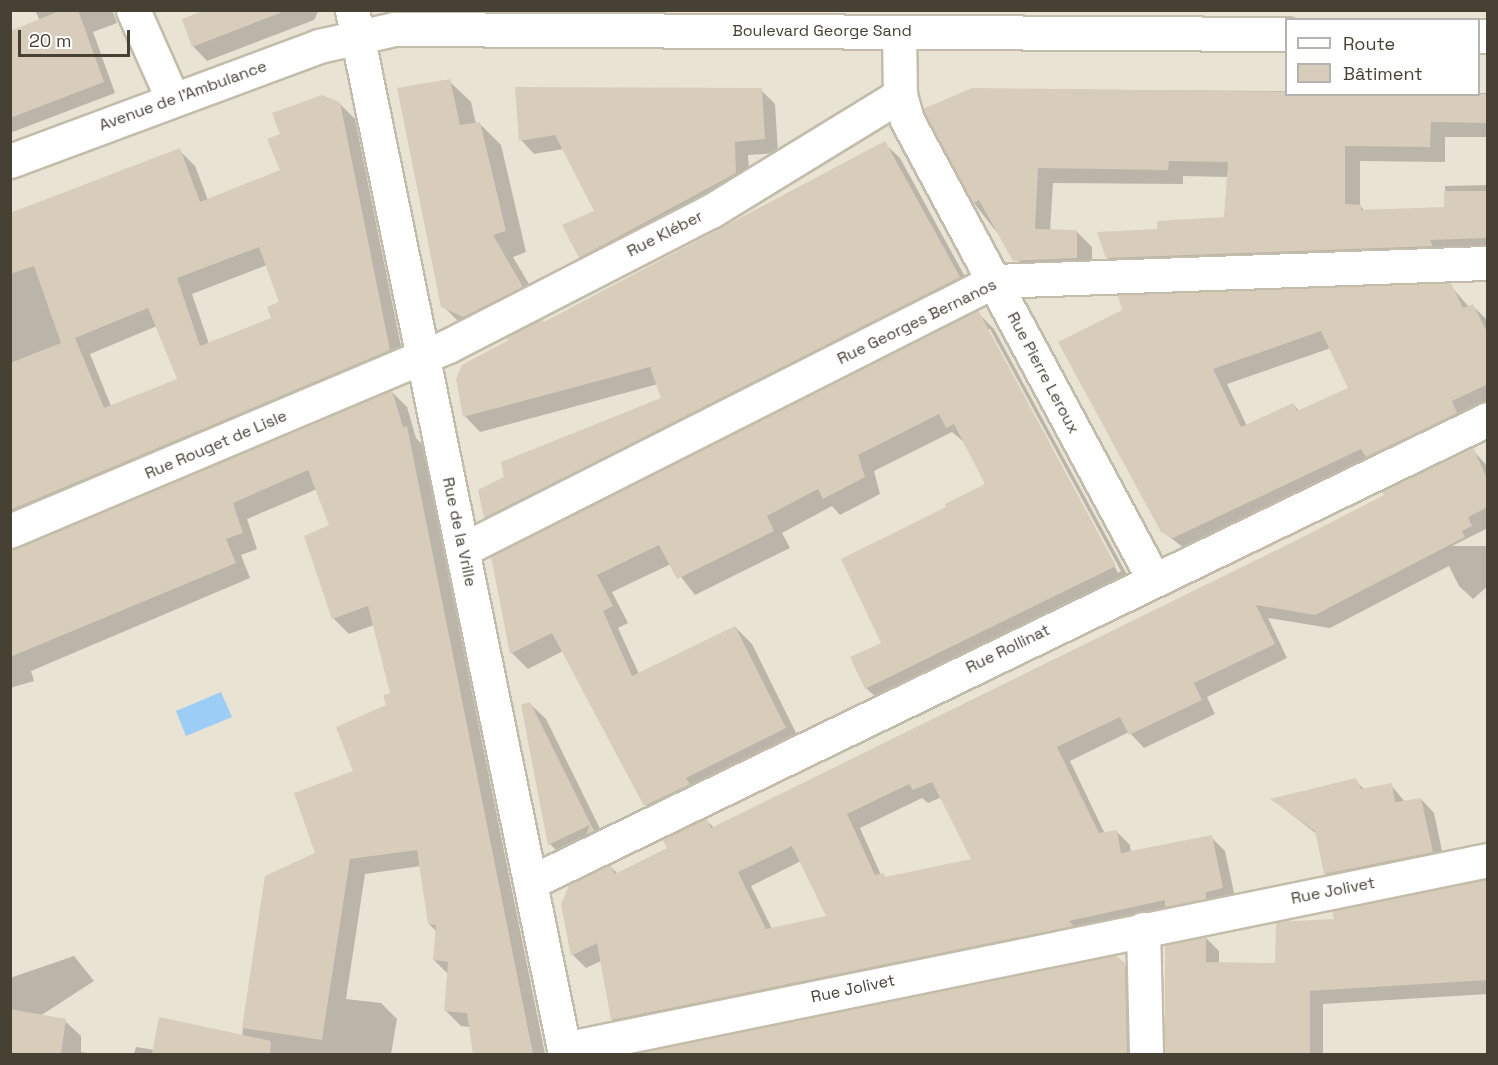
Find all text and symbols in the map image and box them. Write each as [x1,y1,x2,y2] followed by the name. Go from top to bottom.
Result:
[21,18,134,56] scale bar
[1285,18,1480,96] legend
[732,21,912,41] street label: Boulevard George Sand
[29,29,72,52] text: 20 m
[1343,32,1395,55] text: Route
[97,57,269,135] street label: Avenue de l'Ambulance
[1343,62,1423,85] text: Bâtiment
[624,207,706,261] street label: Rue Kléber
[834,275,1000,369] street label: Rue Georges Bernanos
[1003,309,1083,437] street label: Rue Pierre Leroux
[142,406,290,484] street label: Rue Rouget de Lisle
[438,475,480,589] street label: Rue de la Vrille
[963,620,1053,678] street label: Rue Rollinat
[1289,873,1377,909] street label: Rue Jolivet
[809,971,897,1007] street label: Rue Jolivet

